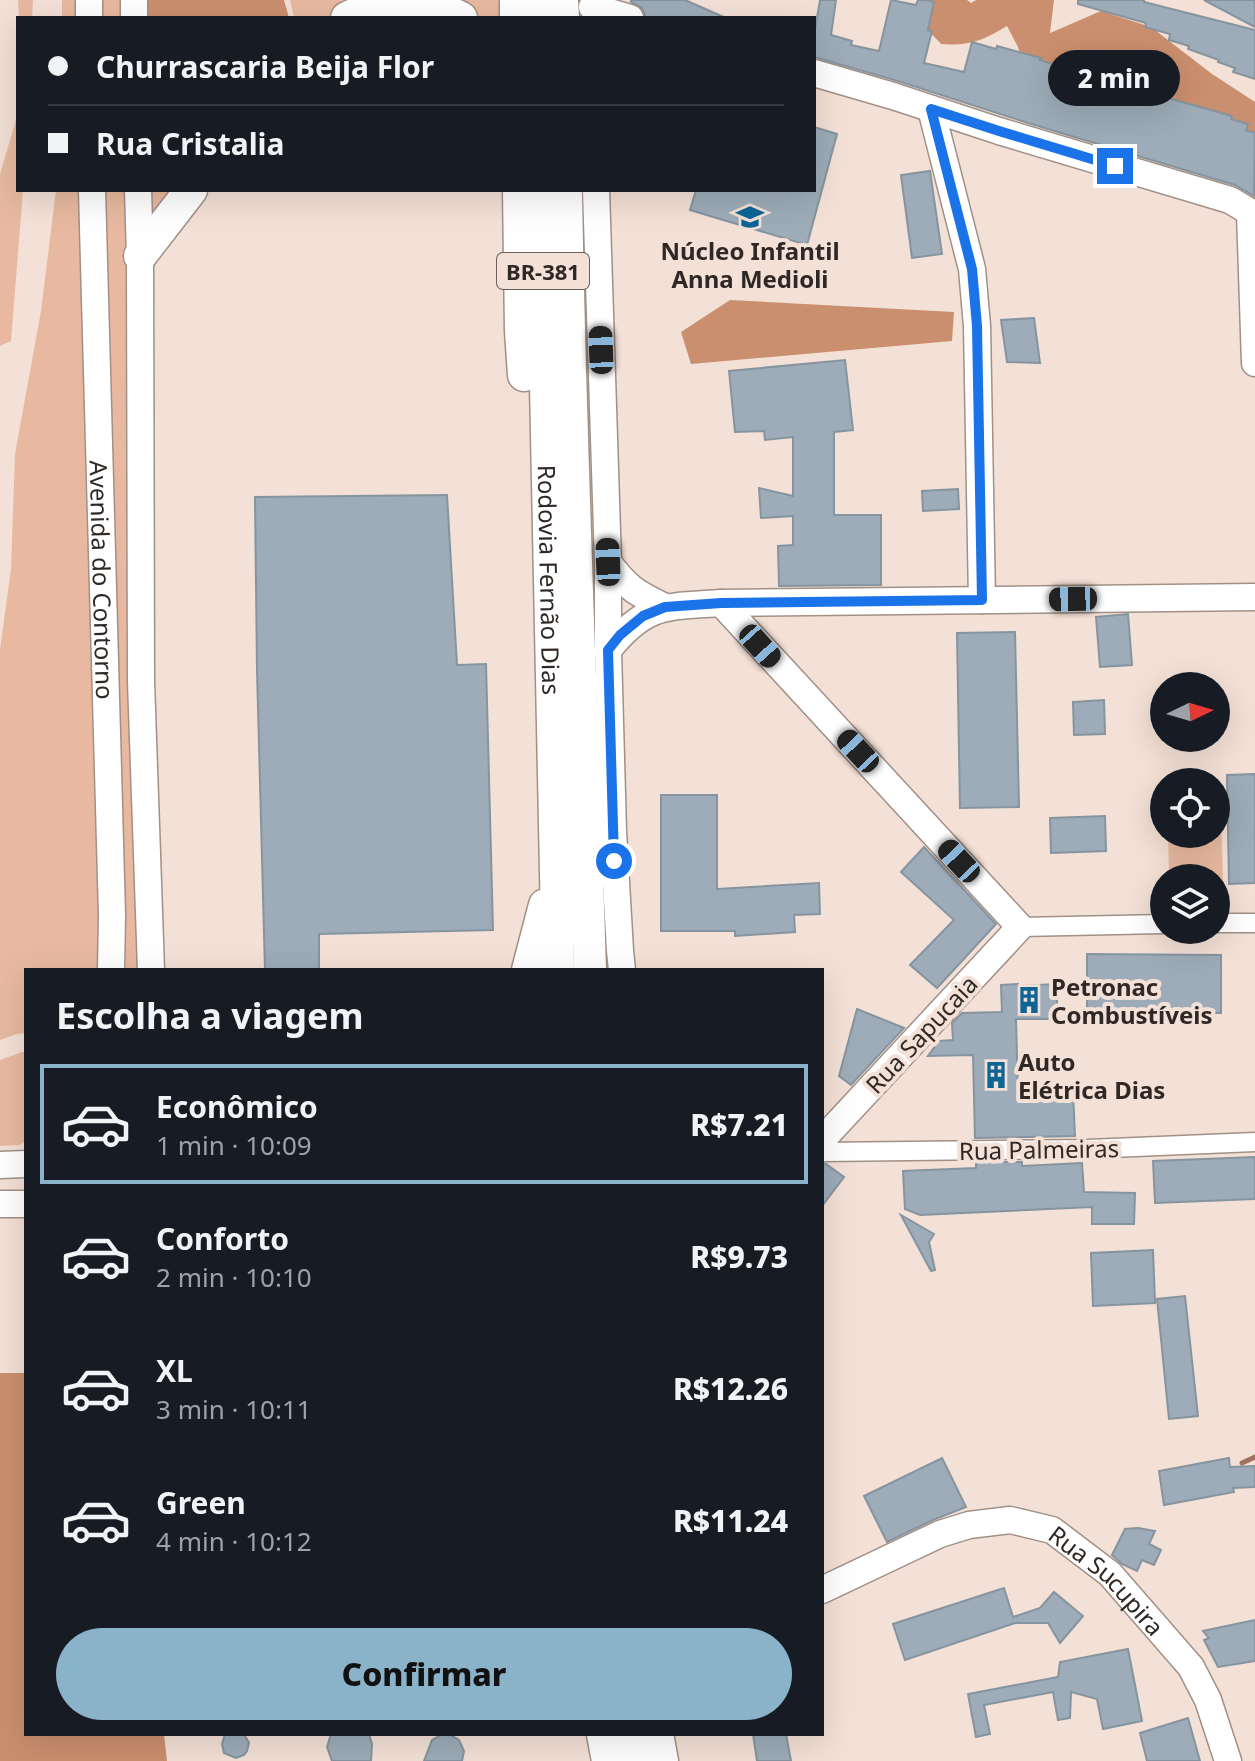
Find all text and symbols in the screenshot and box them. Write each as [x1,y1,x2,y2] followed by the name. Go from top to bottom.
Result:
[96,46,434,87] text: Churrascaria Beija Flor
[1049,50,1181,106] callout: 2 min
[1078,60,1150,96] text: 2 min
[96,123,285,164] text: Rua Cristalia
[1097,148,1133,184] route end
[735,202,765,232] school or university icon: Núcleo Infantil Anna Medioli
[660,234,840,295] place label: Núcleo Infantil Anna Medioli
[497,253,589,289] road number: BR-381
[588,326,614,374] car
[83,460,123,700] street label: Avenida do Contorno
[531,465,569,695] street label: Rodovia Fernão Dias
[595,538,621,586] car
[1049,587,1097,611] car
[735,620,785,672] car
[1150,672,1230,752] north arrow
[1150,672,1230,944] map controls
[833,725,883,777] car
[1150,768,1230,848] button: locate
[934,835,984,887] car
[596,843,632,879] route start
[1150,864,1230,944] button: layers
[858,968,984,1100] street label: Rua Sapucaia
[1051,970,1212,1031] place label: Petronac Combustíveis
[1014,985,1044,1015] building icon: Petronac Combustíveis
[56,991,364,1040] text: Escolha a viagem
[1018,1045,1165,1106] place label: Auto Elétrica Dias
[981,1060,1011,1090] building icon: Auto Elétrica Dias
[156,1086,318,1127] text: Econômico
[60,1088,132,1160] icon: car
[690,1104,788,1145] text: R$7.21
[156,1127,312,1163] text: 1 min · 10:09
[959,1131,1119,1167] street label: Rua Palmeiras
[156,1218,289,1259] text: Conforto
[60,1220,132,1292] icon: car
[690,1236,788,1277] text: R$9.73
[156,1259,312,1295] text: 2 min · 10:10
[156,1350,193,1391] text: XL
[60,1352,132,1424] icon: car
[673,1368,788,1409] text: R$12.26
[156,1391,312,1427] text: 3 min · 10:11
[156,1482,246,1523] text: Green
[60,1484,132,1556] icon: car
[673,1500,788,1541] text: R$11.24
[1043,1517,1172,1642] street label: Rua Sucupira
[156,1523,312,1559] text: 4 min · 10:12
[56,1628,792,1720] button: Confirmar

